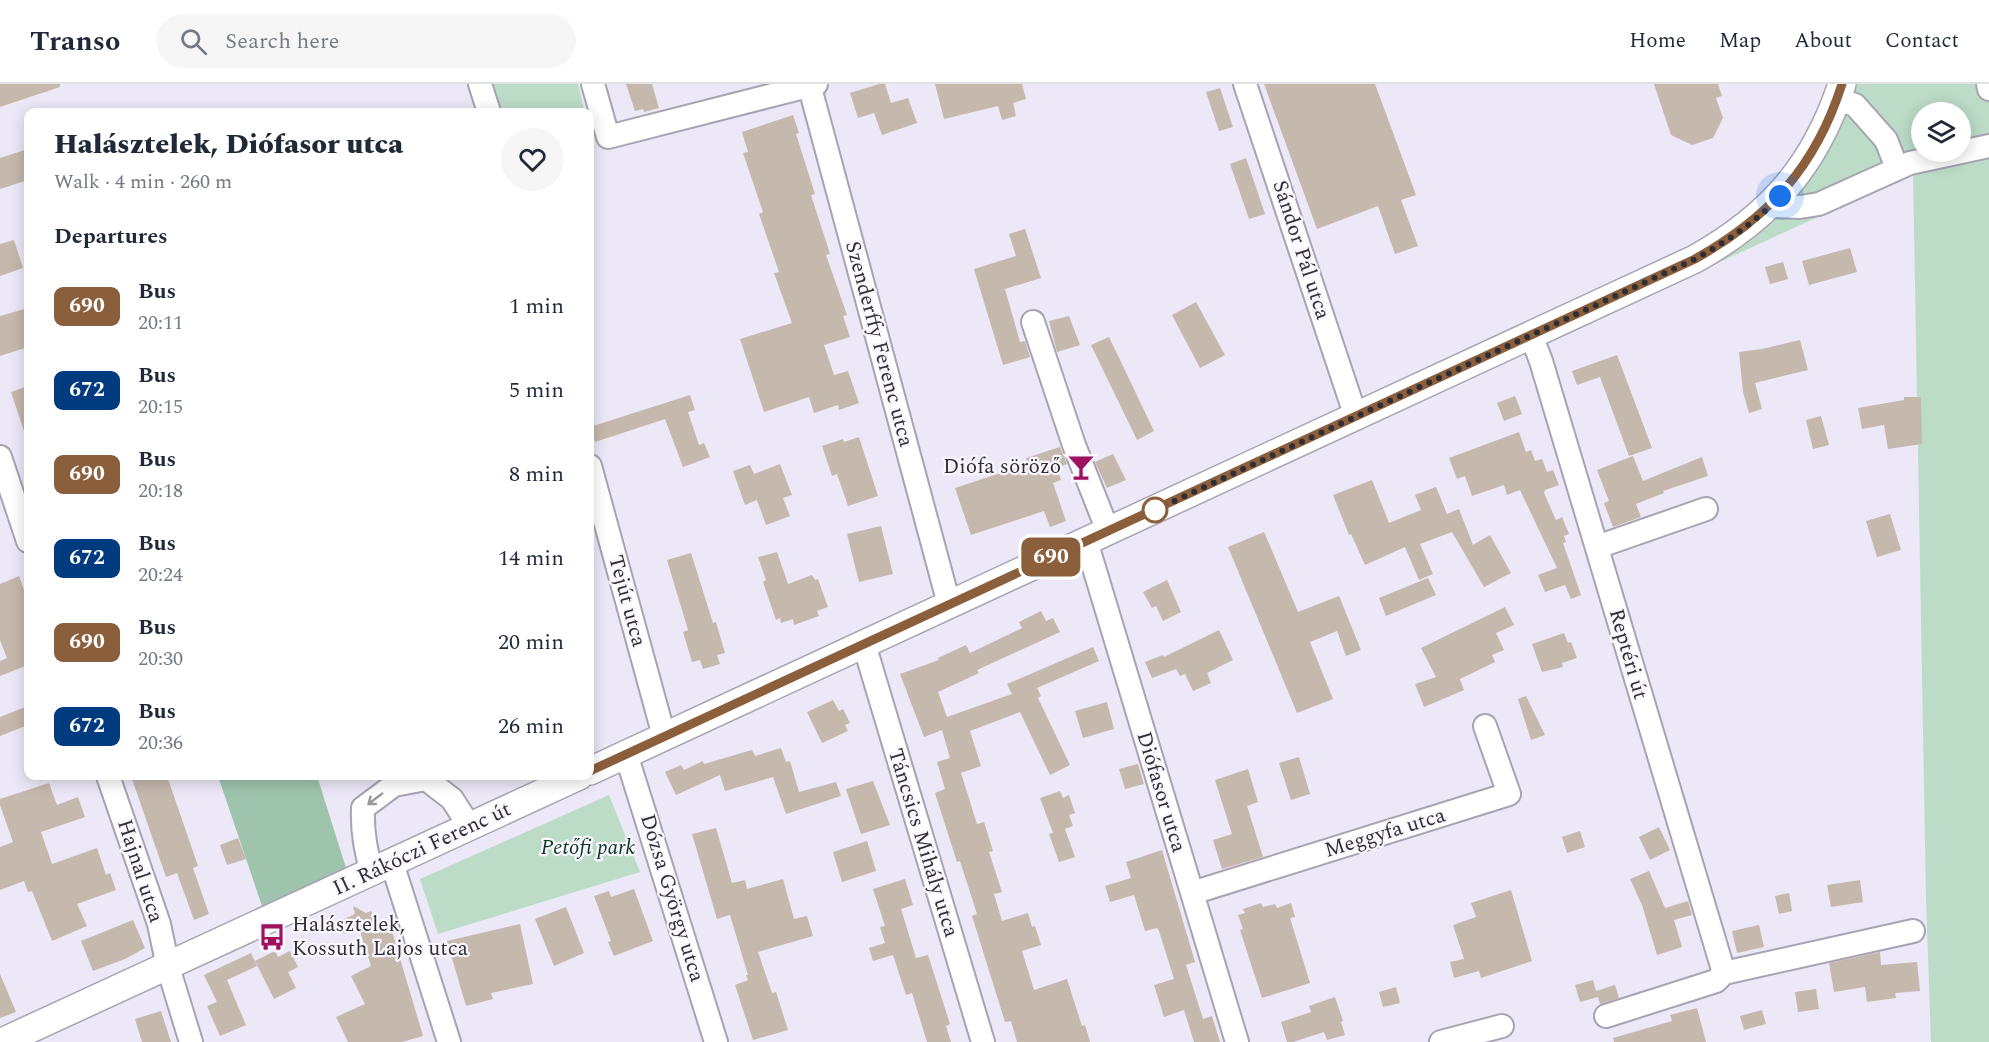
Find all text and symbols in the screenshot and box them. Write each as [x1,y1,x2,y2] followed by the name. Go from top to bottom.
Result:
[156,14,576,68] search box
[30,20,120,63] text: Transo
[177,25,210,58] icon: search
[225,25,339,58] text: Search here
[1629,25,1686,57] text: Home
[1719,25,1761,57] text: Map
[1794,25,1852,57] text: About
[1885,25,1959,57] text: Contact
[1911,102,1971,162] map controls
[1911,102,1971,162] button: layers
[54,123,403,166] text: Halásztelek, Diófasor utca
[501,128,564,191] button: heart
[54,167,232,197] text: Walk · 4 min · 260 m
[1263,176,1339,325] street label: Sándor Pál utca
[1765,181,1795,211] your location
[54,220,168,253] text: Departures
[836,238,922,451] street label: Szenderffy Ferenc utca
[138,275,176,308] text: Bus
[69,290,105,322] text: 690
[509,290,564,323] text: 1 min
[138,308,183,338] text: 20:11
[138,359,176,392] text: Bus
[69,374,105,406] text: 672
[509,374,564,407] text: 5 min
[138,392,183,422] text: 20:15
[138,443,176,476] text: Bus
[943,451,1061,483] place label: Diófa söröző
[1066,452,1096,482] bar icon: Diófa söröző
[69,458,105,490] text: 690
[509,458,564,491] text: 8 min
[138,476,183,506] text: 20:18
[1142,497,1168,523] unlabelled marker
[138,527,176,560] text: Bus
[1016,538,1086,576] line badge: 690
[1033,541,1069,573] text: 690
[69,542,105,574] text: 672
[498,542,564,575] text: 14 min
[599,552,655,651] street label: Tejút utca
[138,560,183,590] text: 20:24
[1600,605,1656,703] street label: Reptéri út
[138,611,176,644] text: Bus
[69,626,105,658] text: 690
[498,626,564,659] text: 20 min
[138,644,183,674] text: 20:30
[138,695,176,728] text: Bus
[69,710,105,742] text: 672
[498,710,564,743] text: 26 min
[1127,727,1195,857] street label: Diófasor utca
[138,728,183,758] text: 20:36
[879,745,967,942] street label: Táncsics Mihály utca
[368,793,384,805] one-way arrow
[328,794,516,904] street label: II. Rákóczi Ferenc út
[1320,799,1450,867] street label: Meggyfa utca
[631,810,713,987] street label: Dózsa György utca
[108,815,172,928] street label: Hajnal utca
[541,832,635,864] park label: Petőfi park
[292,909,469,965] place label: Halásztelek, Kossuth Lajos utca
[257,922,287,952] bus stop icon: Halásztelek, Kossuth Lajos utca

